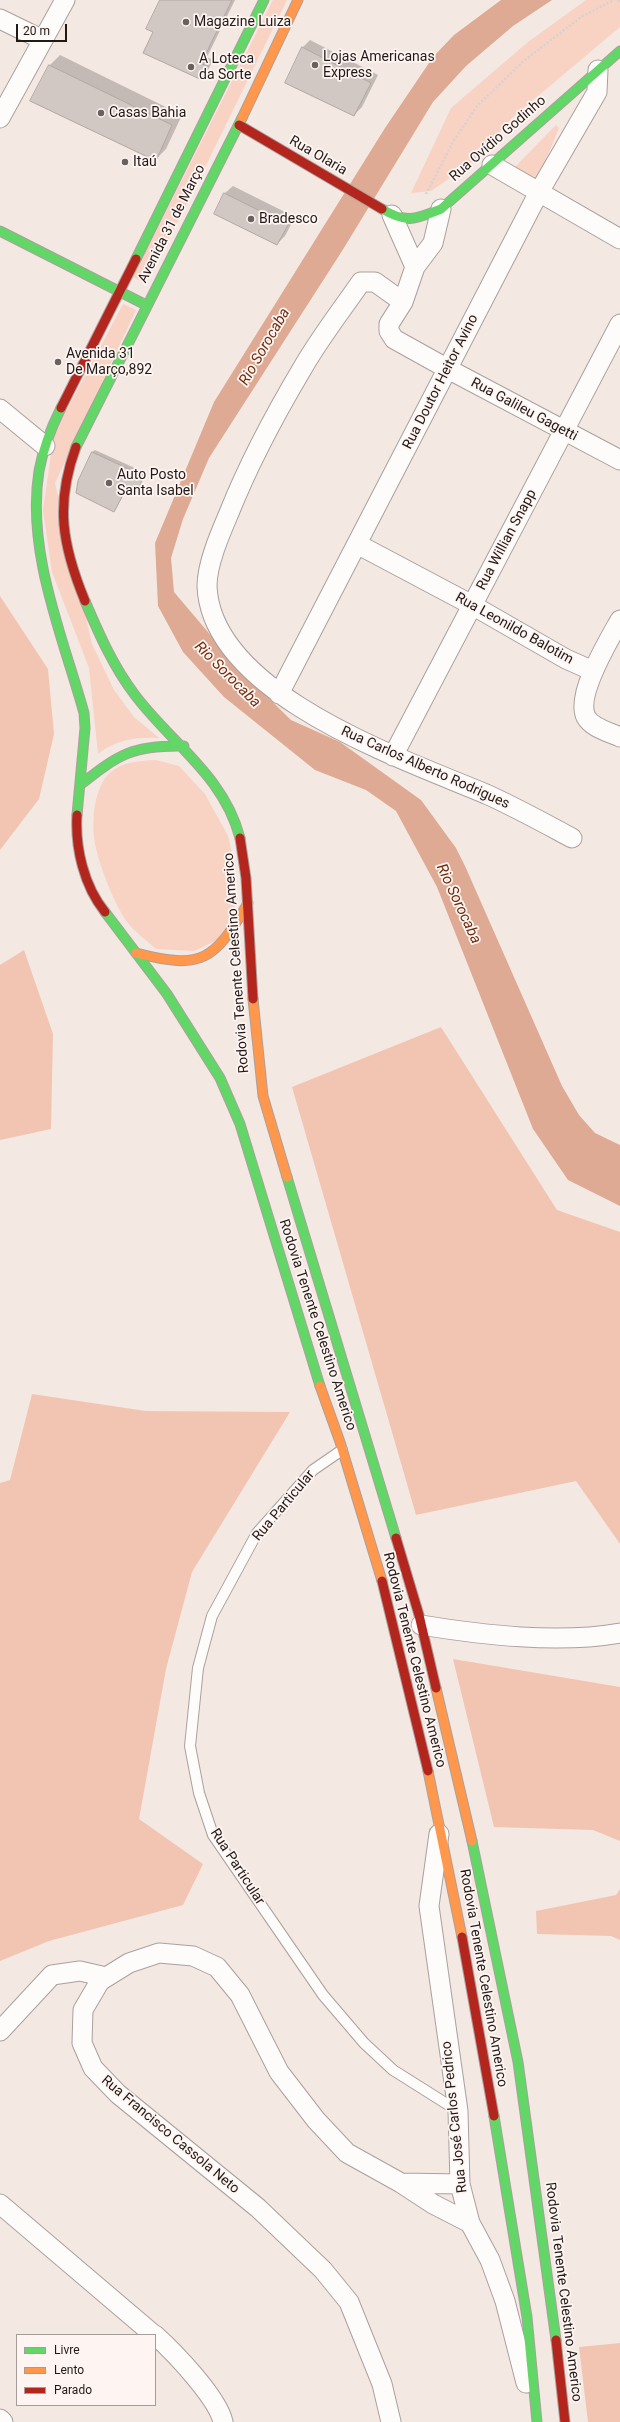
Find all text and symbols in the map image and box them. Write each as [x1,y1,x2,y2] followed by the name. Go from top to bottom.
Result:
[194,14,291,30] place label: Magazine Luiza
[18,16,69,42] scale bar
[181,17,191,27] marker: Magazine Luiza
[23,24,50,38] text: 20 m
[323,49,435,82] place label: Lojas Americanas Express
[199,51,254,84] place label: A Loteca da Sorte
[310,60,320,70] marker: Lojas Americanas Express
[186,62,196,72] marker: A Loteca da Sorte
[446,93,550,185] street label: Rua Ovídio Godinho
[109,105,186,121] place label: Casas Bahia
[96,108,106,118] marker: Casas Bahia
[286,133,350,179] street label: Rua Olaria
[133,154,157,170] place label: Itaú
[120,157,130,167] marker: Itaú
[135,162,209,286] street label: Avenida 31 de Março
[259,211,318,227] place label: Bradesco
[246,214,256,224] marker: Bradesco
[236,305,294,389] water label: Rio Sorocaba
[400,312,482,452] street label: Rua Doutor Heitor Avino
[66,346,152,378] place label: Avenida 31 De Março,892
[53,357,63,367] marker: Avenida 31 De Março,892
[468,375,580,445] street label: Rua Galileu Gagetti
[117,467,194,500] place label: Auto Posto Santa Isabel
[104,478,114,488] marker: Auto Posto Santa Isabel
[473,487,541,593] street label: Rua Willian Snapp
[452,590,576,668] street label: Rua Leonildo Balotim
[190,638,264,712] water label: Rio Sorocaba
[338,723,512,813] street label: Rua Carlos Alberto Rodrigues
[221,852,253,1074] street label: Rodovia Tenente Celestino Americo
[432,861,484,947] water label: Rio Sorocaba
[275,1217,359,1433] street label: Rodovia Tenente Celestino Americo
[249,1467,319,1545] street label: Rua Particular
[379,1551,449,1769] street label: Rodovia Tenente Celestino Americo
[206,1826,268,1908] street label: Rua Particular
[456,1868,510,2088] street label: Rodovia Tenente Celestino Americo
[439,2040,471,2194] street label: Rua José Carlos Pedrico
[98,2072,242,2198] street label: Rua Francisco Cassola Neto
[541,2181,585,2403] street label: Rodovia Tenente Celestino Americo
[16,2334,156,2406] legend
[54,2343,80,2357] text: Livre
[54,2363,84,2377] text: Lento
[54,2383,92,2397] text: Parado

